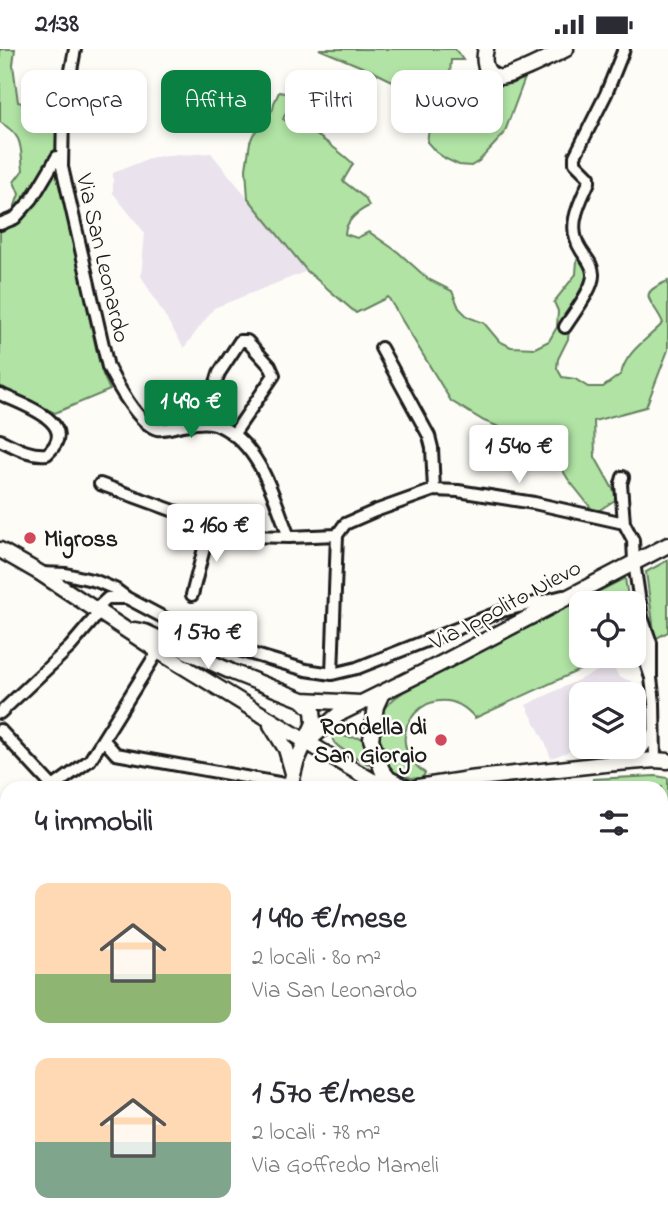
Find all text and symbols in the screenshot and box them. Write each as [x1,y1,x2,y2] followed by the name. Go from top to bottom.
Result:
[35,6,79,44] text: 21:38
[21,70,147,133] chip: Compra
[161,70,271,133] chip: Affitta
[285,70,377,133] chip: Filtri
[391,70,503,133] chip: Nuovo
[65,170,138,346] street label: Via San Leonardo
[126,381,256,440] pin: 1 490 €
[160,386,222,419] text: 1 490 €
[454,425,584,485] pin: 1 540 €
[485,431,553,464] text: 1 540 €
[151,505,281,564] pin: 2 160 €
[183,510,249,543] text: 2 160 €
[44,523,118,559] place label: Migross
[22,530,38,546] marker: Migross
[423,552,588,661] street label: Via Ippolito Nievo
[569,591,646,759] map controls
[569,591,646,668] button: locate
[143,611,273,671] pin: 1 570 €
[174,617,242,650] text: 1 570 €
[569,682,646,759] button: layers
[314,711,427,775] place label: Rondella di San Giorgio
[433,732,449,748] marker: Rondella di San Giorgio
[35,801,153,845] text: 4 immobili
[595,804,633,842] icon: filters
[252,898,407,942] text: 1 490 €/mese
[91,911,175,995] icon: home
[252,942,381,975] text: 2 locali · 80 m²
[252,975,417,1008] text: Via San Leonardo
[252,1073,415,1117] text: 1 570 €/mese
[91,1086,175,1170] icon: home
[252,1117,381,1150] text: 2 locali · 78 m²
[252,1150,439,1183] text: Via Goffredo Mameli

